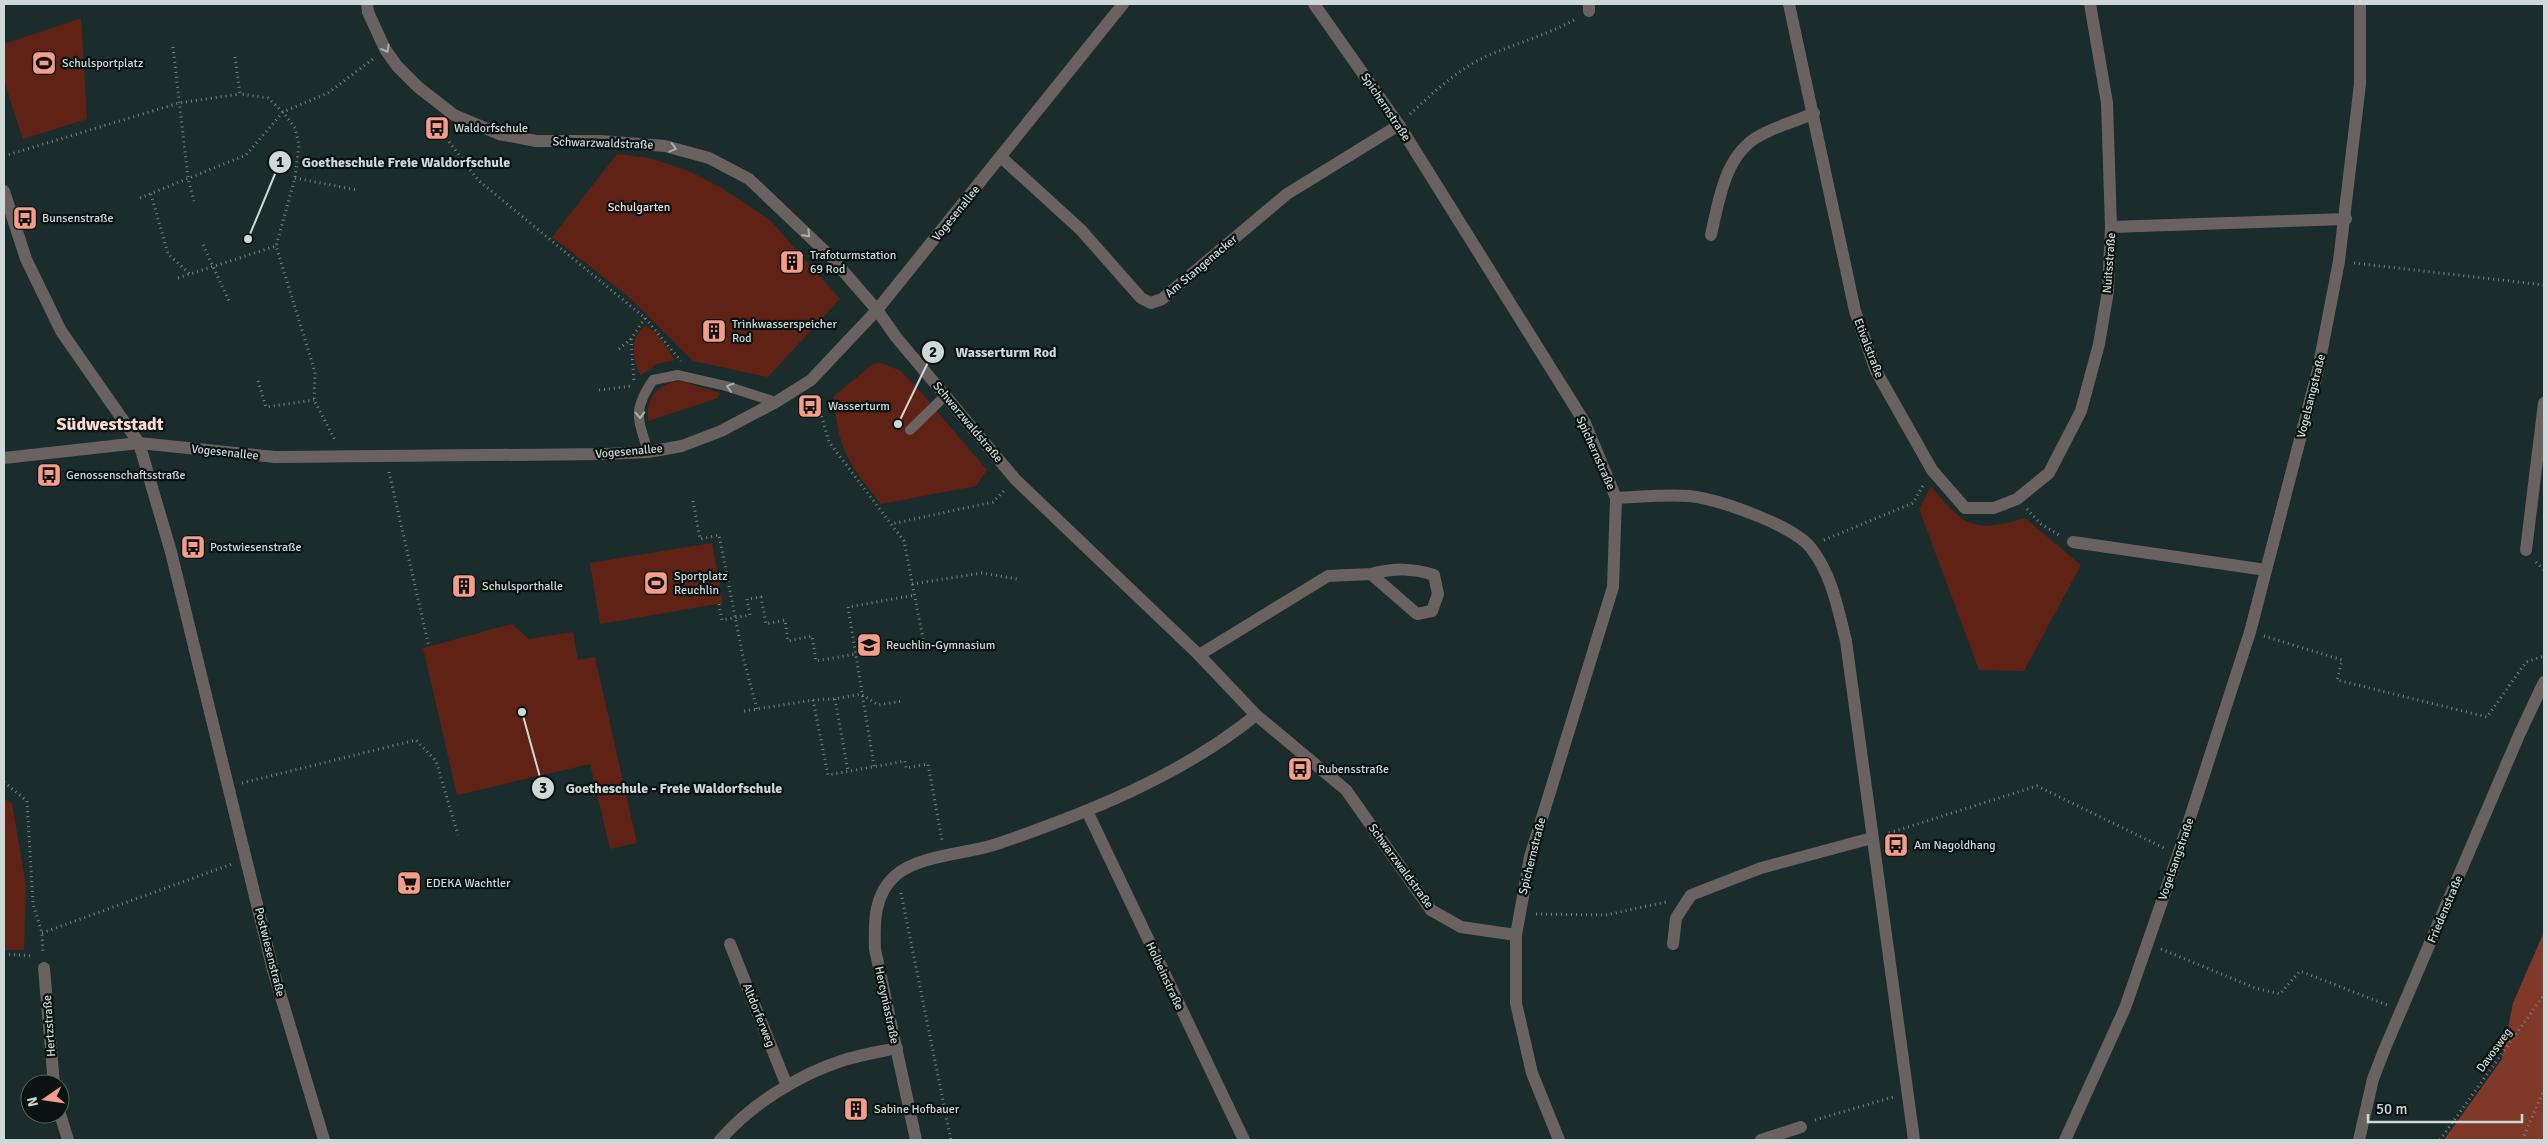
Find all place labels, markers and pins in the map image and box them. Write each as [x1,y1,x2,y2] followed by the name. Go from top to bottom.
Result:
[31,50,57,76] sports icon: Schulsportplatz
[62,56,143,71] place label: Schulsportplatz
[424,115,450,141] bus stop icon: Waldorfschule
[454,121,528,136] place label: Waldorfschule
[267,147,520,176] callout: Goetheschule Freie Waldorfschule
[12,205,38,231] bus stop icon: Bunsenstraße
[42,211,114,226] place label: Bunsenstraße
[810,248,896,277] place label: Trafoturmstation 69 Rod
[779,249,805,275] building icon: Trafoturmstation 69 Rod
[732,317,837,346] place label: Trinkwasserspeicher Rod
[701,318,727,344] building icon: Trinkwasserspeicher Rod
[921,337,1067,366] callout: Wasserturm Rod
[797,393,823,419] bus stop icon: Wasserturm
[828,399,890,414] place label: Wasserturm
[36,462,62,488] bus stop icon: Genossenschaftsstraße
[66,468,186,483] place label: Genossenschaftsstraße
[180,534,206,560] bus stop icon: Postwiesenstraße
[210,540,302,555] place label: Postwiesenstraße
[674,569,728,598] place label: Sportplatz Reuchlin
[643,570,669,596] sports icon: Sportplatz Reuchlin
[451,573,477,599] building icon: Schulsporthalle
[482,579,563,594] place label: Schulsporthalle
[856,632,882,658] school or university icon: Reuchlin-Gymnasium
[886,638,995,653] place label: Reuchlin-Gymnasium
[1287,756,1313,782] bus stop icon: Rubensstraße
[1318,762,1389,777] place label: Rubensstraße
[531,773,792,802] callout: Goetheschule - Freie Waldorfschule
[1883,832,1909,858] bus stop icon: Am Nagoldhang
[1914,838,1996,853] place label: Am Nagoldhang
[396,870,422,896] supermarket icon: EDEKA Wachtler
[426,876,511,891] place label: EDEKA Wachtler
[843,1096,869,1122] building icon: Sabine Hofbauer
[874,1102,960,1117] place label: Sabine Hofbauer

